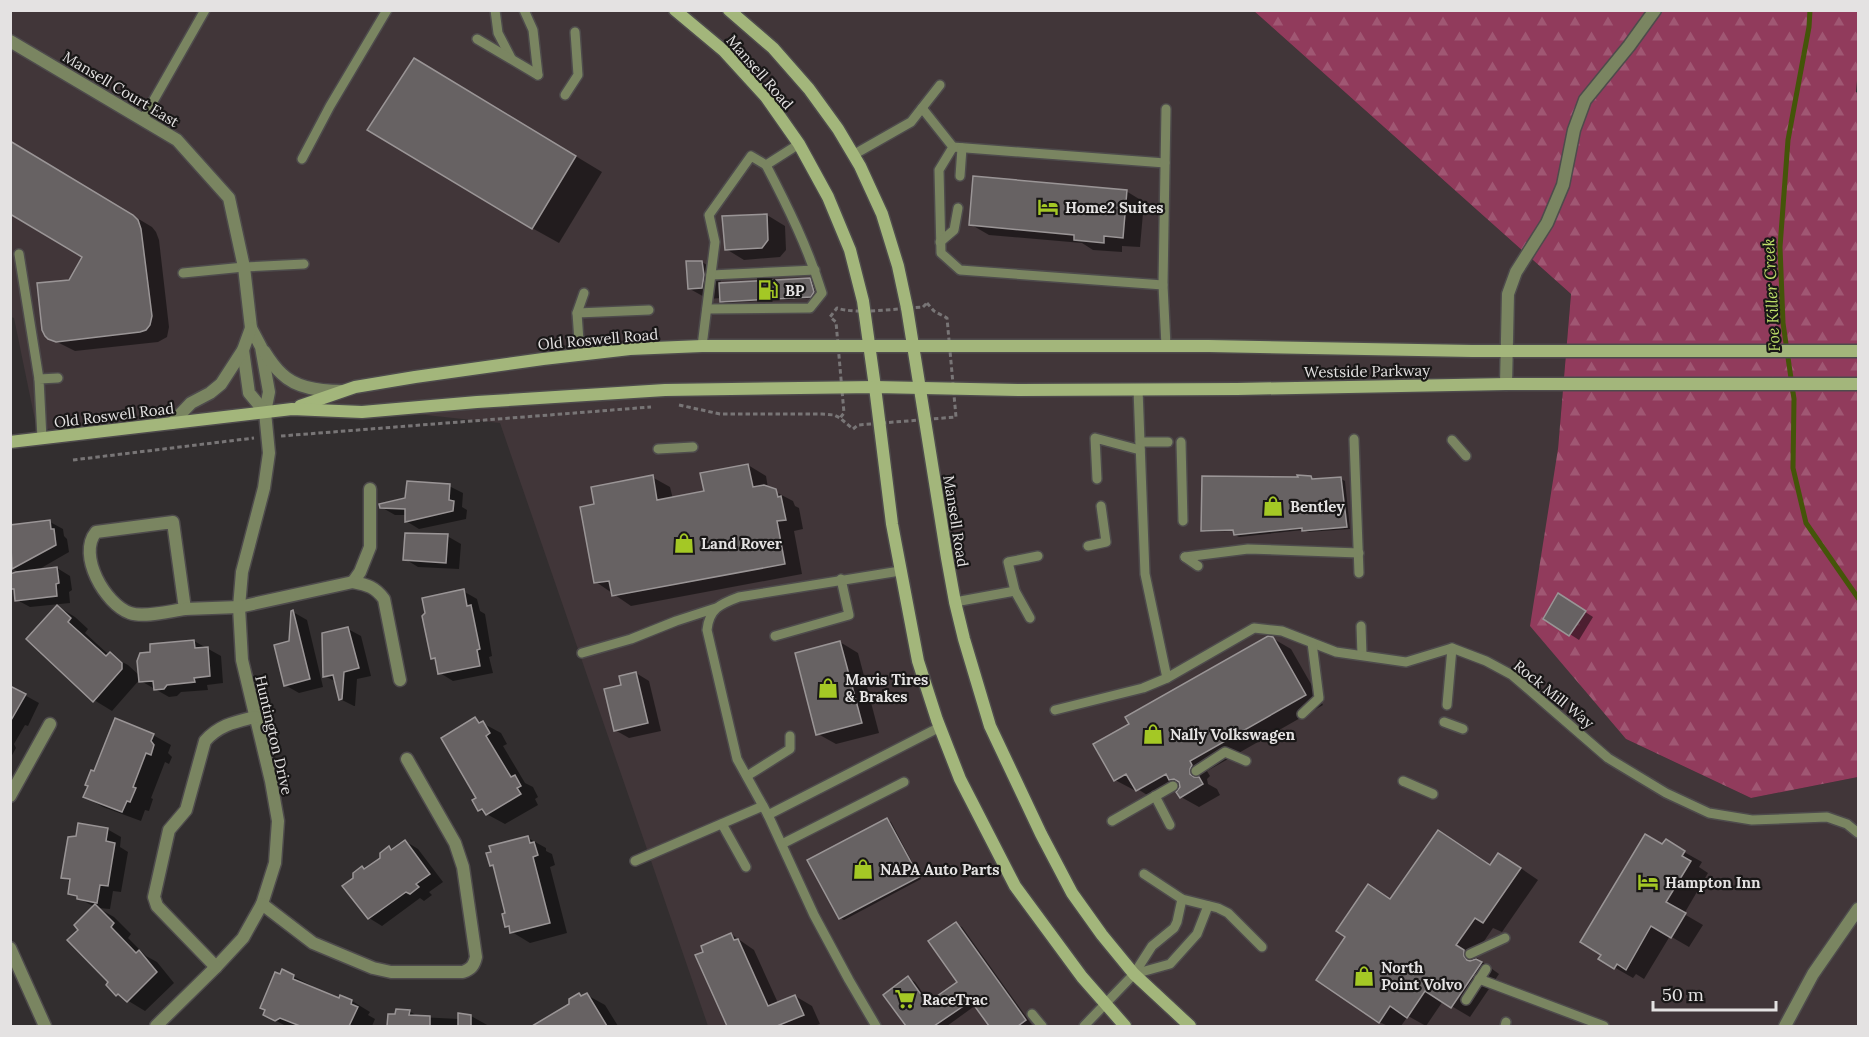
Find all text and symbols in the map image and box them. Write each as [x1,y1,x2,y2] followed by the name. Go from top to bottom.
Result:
[722,31,798,113] street label: Mansell Road
[59,47,183,131] street label: Mansell Court East
[1036,195,1060,219] hotel icon: Home2 Suites
[1065,198,1164,217] place label: Home2 Suites
[1758,238,1784,352] water label: Foe Killer Creek
[756,278,780,302] fuel station icon: BP
[785,281,805,300] place label: BP
[537,324,659,354] street label: Old Roswell Road
[1304,360,1430,382] street label: Westside Parkway
[53,398,175,432] street label: Old Roswell Road
[939,474,973,568] street label: Mansell Road
[1261,494,1285,518] shop icon: Bentley
[1290,497,1345,516] place label: Bentley
[672,531,696,555] shop icon: Land Rover
[701,534,783,553] place label: Land Rover
[1510,656,1598,732] street label: Rock Mill Way
[845,670,928,706] place label: Mavis Tires & Brakes
[251,673,297,797] street label: Huntington Drive
[816,676,840,700] shop icon: Mavis Tires & Brakes
[1141,722,1165,746] shop icon: Nally Volkswagen
[1170,725,1296,744] place label: Nally Volkswagen
[851,857,875,881] shop icon: NAPA Auto Parts
[880,860,1000,879] place label: NAPA Auto Parts
[1636,870,1660,894] hotel icon: Hampton Inn
[1665,873,1761,892] place label: Hampton Inn
[1381,958,1463,994] place label: North Point Volvo
[1352,964,1376,988] shop icon: North Point Volvo
[1653,974,1776,1012] scale bar
[1662,983,1704,1006] text: 50 m
[893,987,917,1011] supermarket icon: RaceTrac
[922,990,988,1009] place label: RaceTrac

